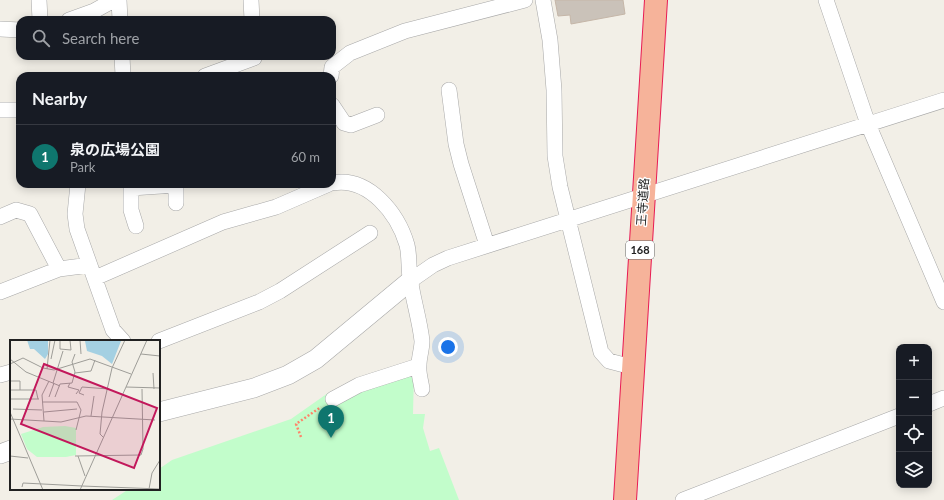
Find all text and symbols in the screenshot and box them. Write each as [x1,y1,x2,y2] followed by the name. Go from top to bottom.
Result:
[16,16,336,60] search box
[30,27,52,49] icon: search
[62,29,139,47] text: Search here
[32,88,87,109] text: Nearby
[70,140,160,158] text: 泉の広場公園
[41,149,49,165] text: 1
[291,149,320,165] text: 60 m
[70,159,95,175] text: Park
[633,177,652,226] street label: 王寺道路
[626,241,654,259] road number: 168
[438,337,458,357] your location
[10,340,160,490] inset map
[896,344,932,488] map controls
[896,344,932,380] button: +
[896,380,932,416] button: −
[318,405,344,438] pin: 1
[896,416,932,452] button: locate
[896,452,932,488] button: layers

